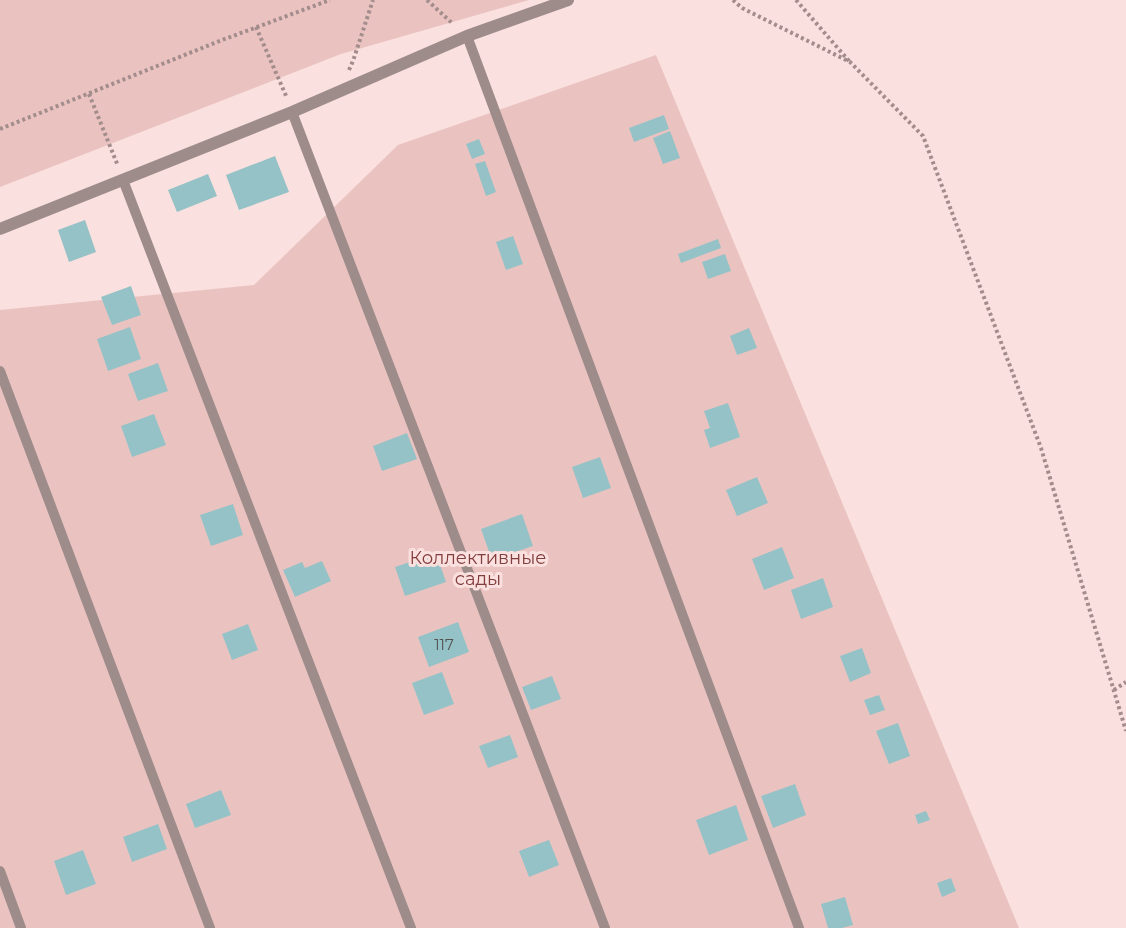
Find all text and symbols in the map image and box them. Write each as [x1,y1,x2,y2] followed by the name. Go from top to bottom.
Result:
[410,547,546,590] park label: Коллективные сады
[434,635,454,654] house number: 117

